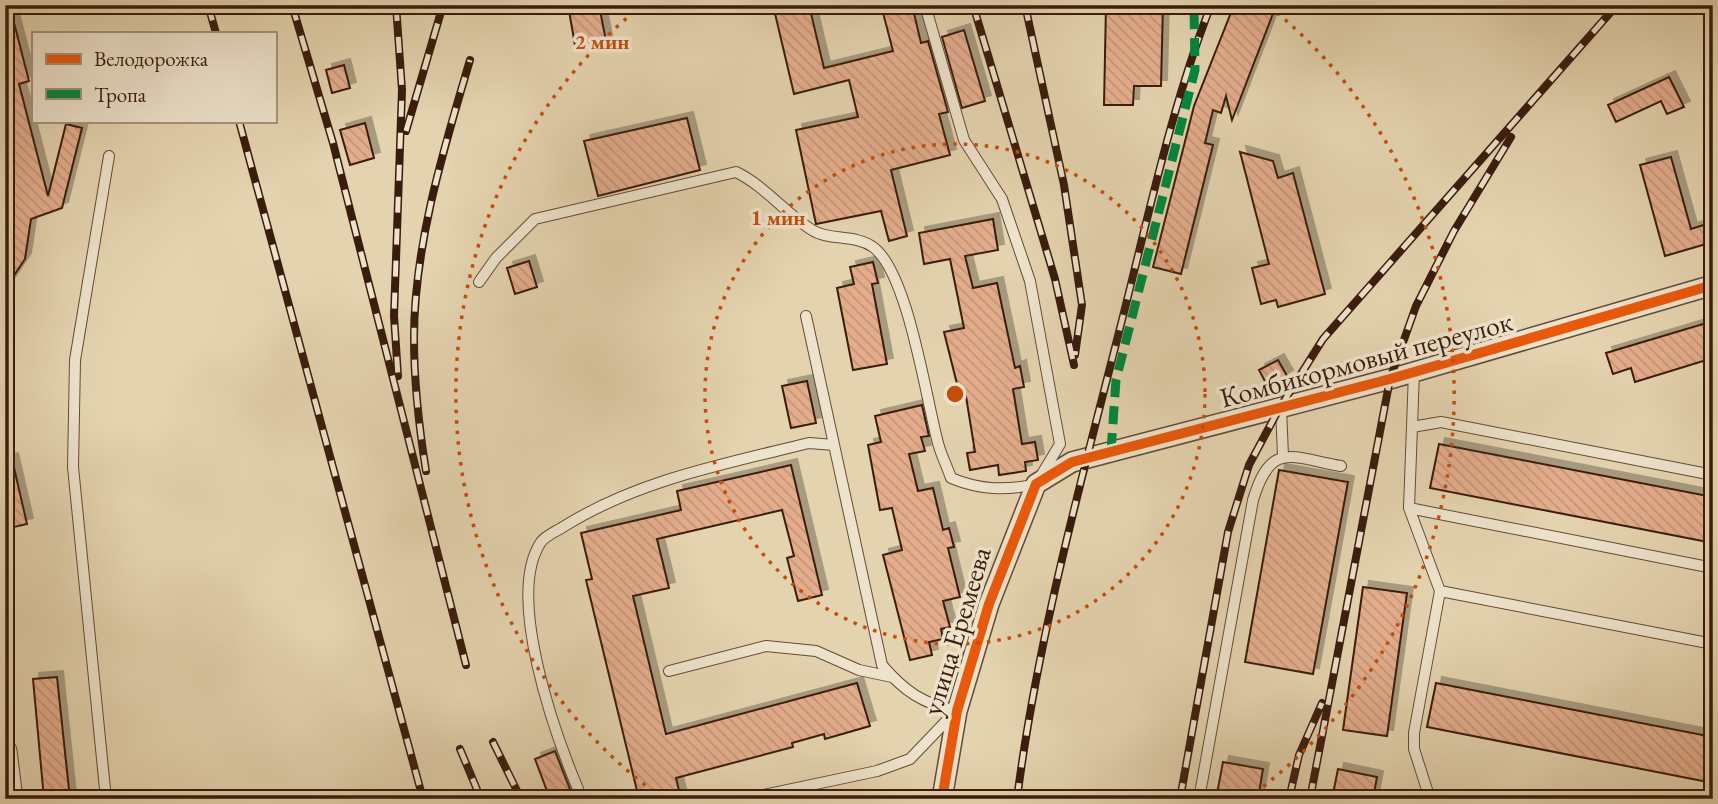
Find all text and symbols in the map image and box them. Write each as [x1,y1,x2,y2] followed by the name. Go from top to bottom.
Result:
[575,28,629,55] text: 2 мин
[32,32,276,122] legend
[94,45,209,72] text: Велодорожка
[94,81,147,108] text: Тропа
[751,204,805,231] text: 1 мин
[1216,303,1516,415] street label: Комбикормовый переулок
[943,382,967,406] centre of rings
[913,542,999,720] street label: улица Еремеева

